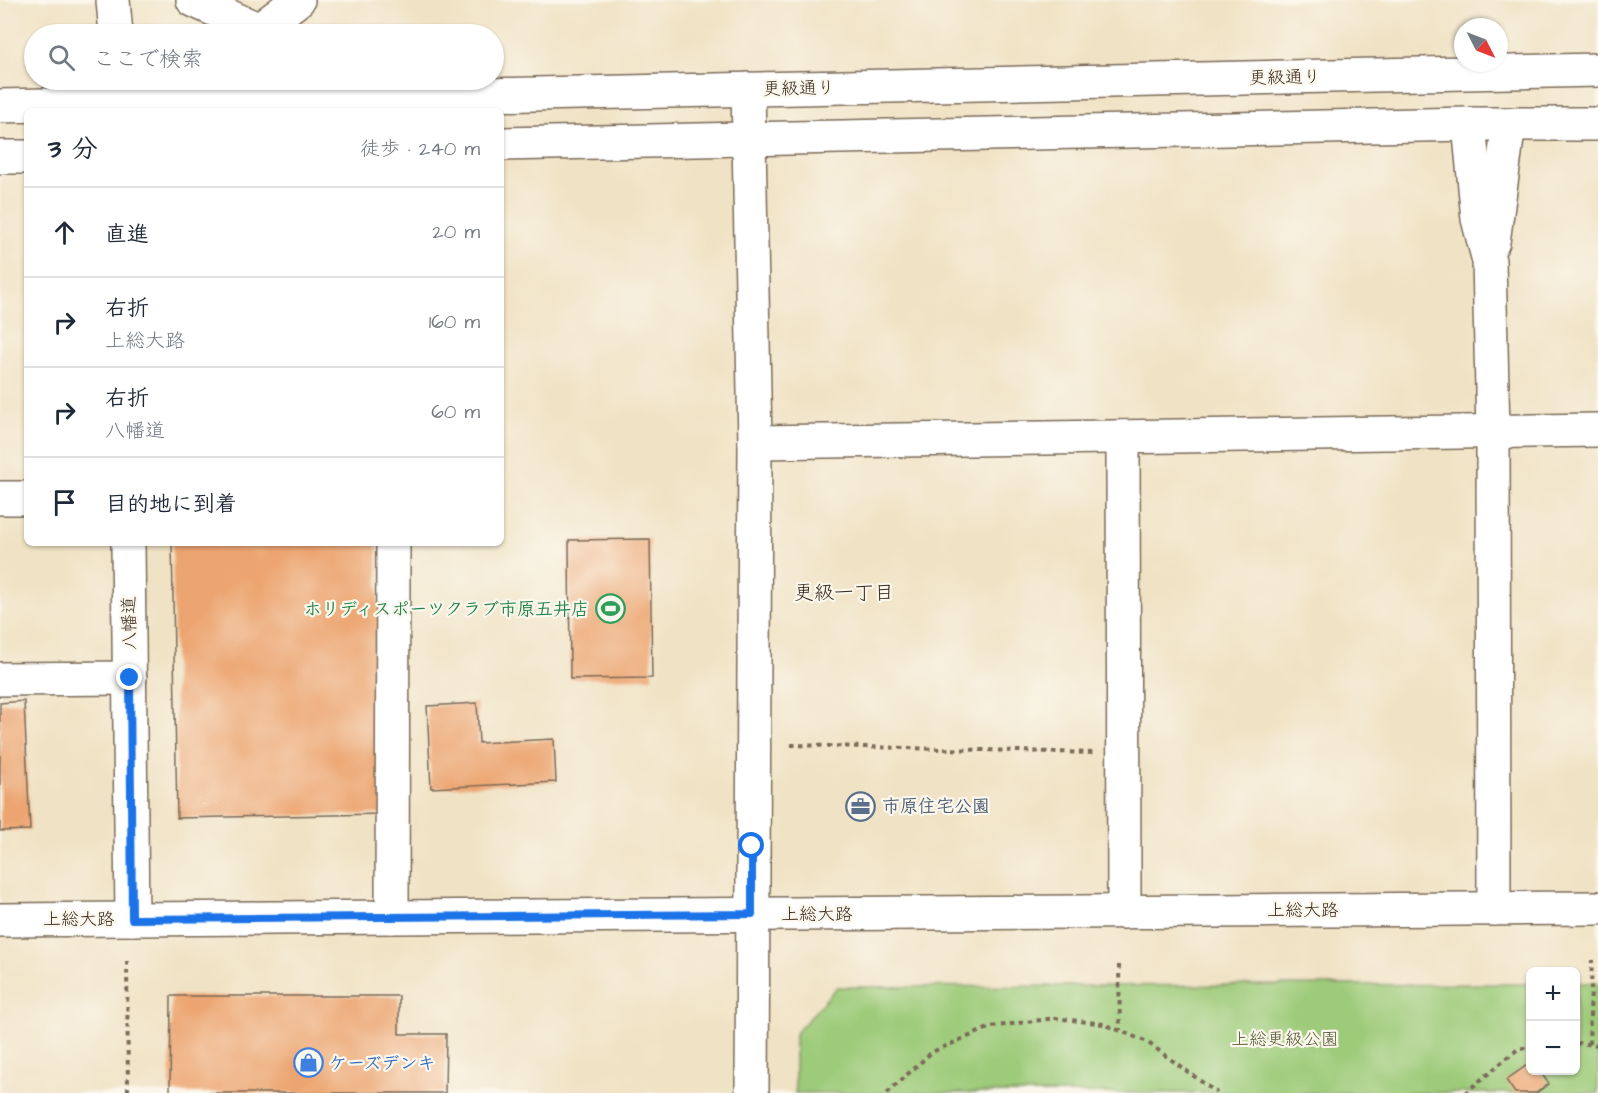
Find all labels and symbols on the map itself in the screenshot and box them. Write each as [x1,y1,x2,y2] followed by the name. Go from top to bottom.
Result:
[1454,18,1508,72] north arrow
[1249,64,1321,91] street label: 更級通り
[763,75,835,102] street label: 更級通り
[794,579,894,607] district label: 更級一丁目
[594,593,626,625] sports icon: ホリディスポーツクラブ市原五井店
[117,596,142,650] street label: 八幡道
[304,597,589,622] place label: ホリディスポーツクラブ市原五井店
[116,664,142,690] route end
[845,790,877,822] office icon: 市原住宅公園
[882,794,990,819] place label: 市原住宅公園
[738,832,764,858] route start
[1267,898,1339,923] street label: 上総大路
[781,902,853,927] street label: 上総大路
[43,907,115,932] street label: 上総大路
[1231,1027,1339,1052] park label: 上総更級公園
[292,1047,324,1079] shop icon: ケーズデンキ
[329,1051,436,1076] place label: ケーズデンキ

